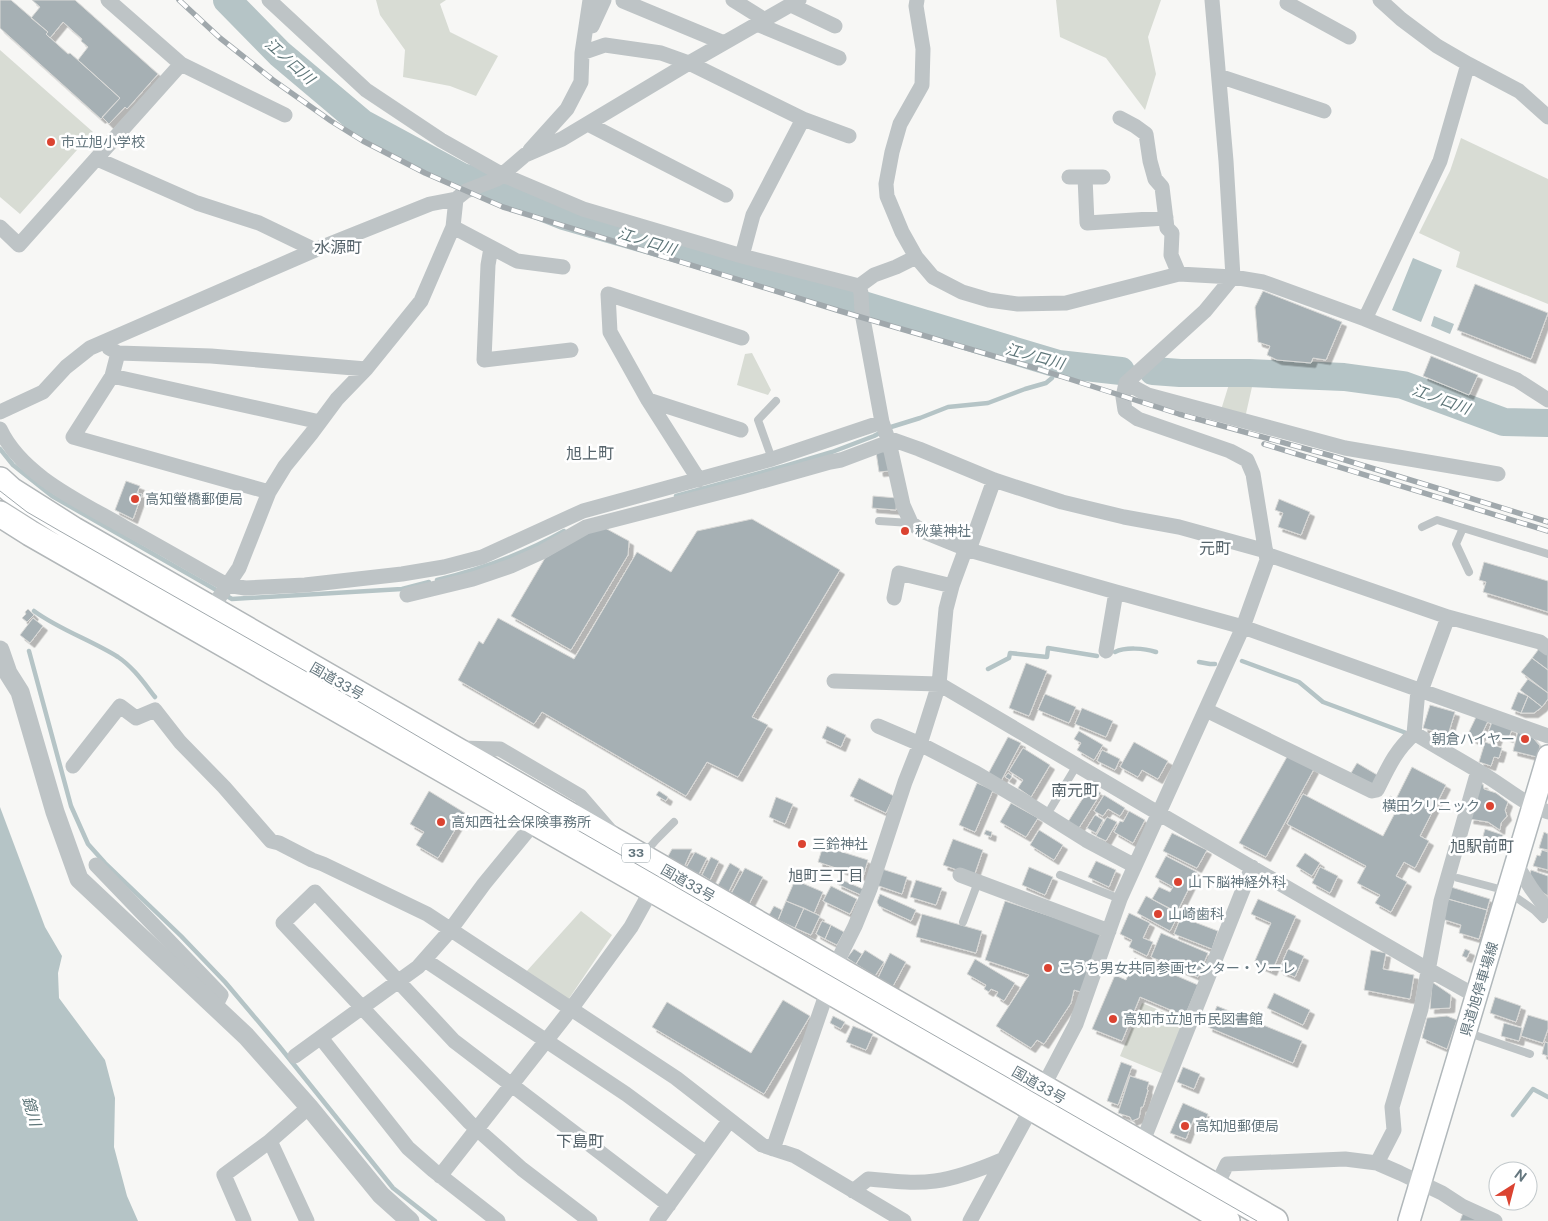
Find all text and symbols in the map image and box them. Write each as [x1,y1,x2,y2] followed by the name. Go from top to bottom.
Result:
[262,35,319,89] water label: 江ノ口川
[61,134,145,150] place label: 市立旭小学校
[45,136,57,148] marker: 市立旭小学校
[616,224,680,258] water label: 江ノ口川
[314,238,362,257] district label: 水源町
[1004,340,1068,372] water label: 江ノ口川
[1410,381,1474,418] water label: 江ノ口川
[566,444,614,463] district label: 旭上町
[145,491,243,507] place label: 高知螢橋郵便局
[129,493,141,505] marker: 高知螢橋郵便局
[915,523,971,539] place label: 秋葉神社
[899,525,911,537] marker: 秋葉神社
[1199,539,1231,558] district label: 元町
[307,659,367,703] street label: 国道33号
[1432,731,1515,747] place label: 朝倉ハイヤー
[1519,733,1531,745] marker: 朝倉ハイヤー
[1051,781,1099,800] district label: 南元町
[1382,798,1480,814] place label: 横田クリニック
[1484,800,1496,812] marker: 横田クリニック
[451,814,591,830] place label: 高知西社会保険事務所
[435,816,447,828] marker: 高知西社会保険事務所
[812,836,868,852] place label: 三鈴神社
[1450,837,1514,856] district label: 旭駅前町
[796,838,808,850] marker: 三鈴神社
[622,844,650,862] road number: 33
[658,861,718,905] street label: 国道33号
[788,867,864,884] district label: 旭町三丁目
[1188,874,1286,890] place label: 山下脳神経外科
[1172,876,1184,888] marker: 山下脳神経外科
[1168,906,1224,922] place label: 山崎歯科
[1152,908,1164,920] marker: 山崎歯科
[1457,940,1501,1038] street label: 県道旭停車場線
[1058,960,1296,976] place label: こうち男女共同参画センター・ソーレ
[1042,962,1054,974] marker: こうち男女共同参画センター・ソーレ
[1123,1011,1263,1027] place label: 高知市立旭市民図書館
[1107,1013,1119,1025] marker: 高知市立旭市民図書館
[1009,1063,1069,1107] street label: 国道33号
[20,1094,45,1130] water label: 鏡川
[1195,1118,1279,1134] place label: 高知旭郵便局
[1179,1120,1191,1132] marker: 高知旭郵便局
[556,1132,604,1151] district label: 下島町
[1488,1161,1538,1211] north arrow
[1512,1166,1530,1185] text: N

